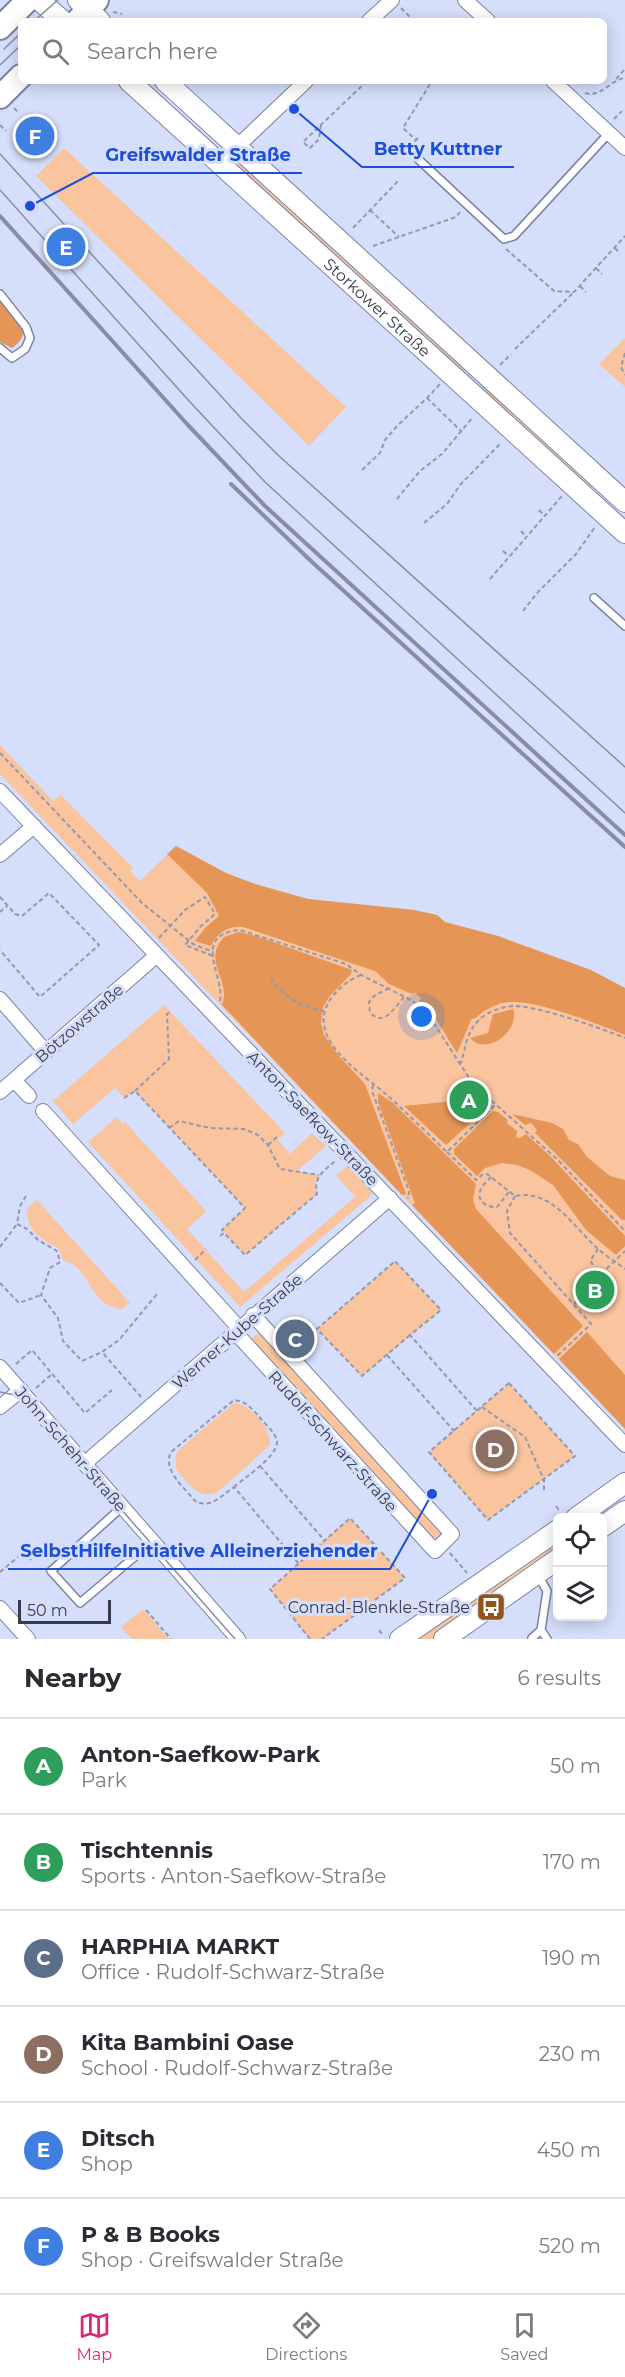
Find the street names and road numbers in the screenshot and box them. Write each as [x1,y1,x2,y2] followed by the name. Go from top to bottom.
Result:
[320,254,434,361] street label: Storkower Straße
[31,980,127,1067] street label: Bötzowstraße
[243,1047,382,1190] street label: Anton-Saefkow-Straße
[168,1270,306,1393] street label: Werner-Kube-Straße
[264,1367,401,1516] street label: Rudolf-Schwarz-Straße
[10,1382,130,1516] street label: John-Schehr-Straße

